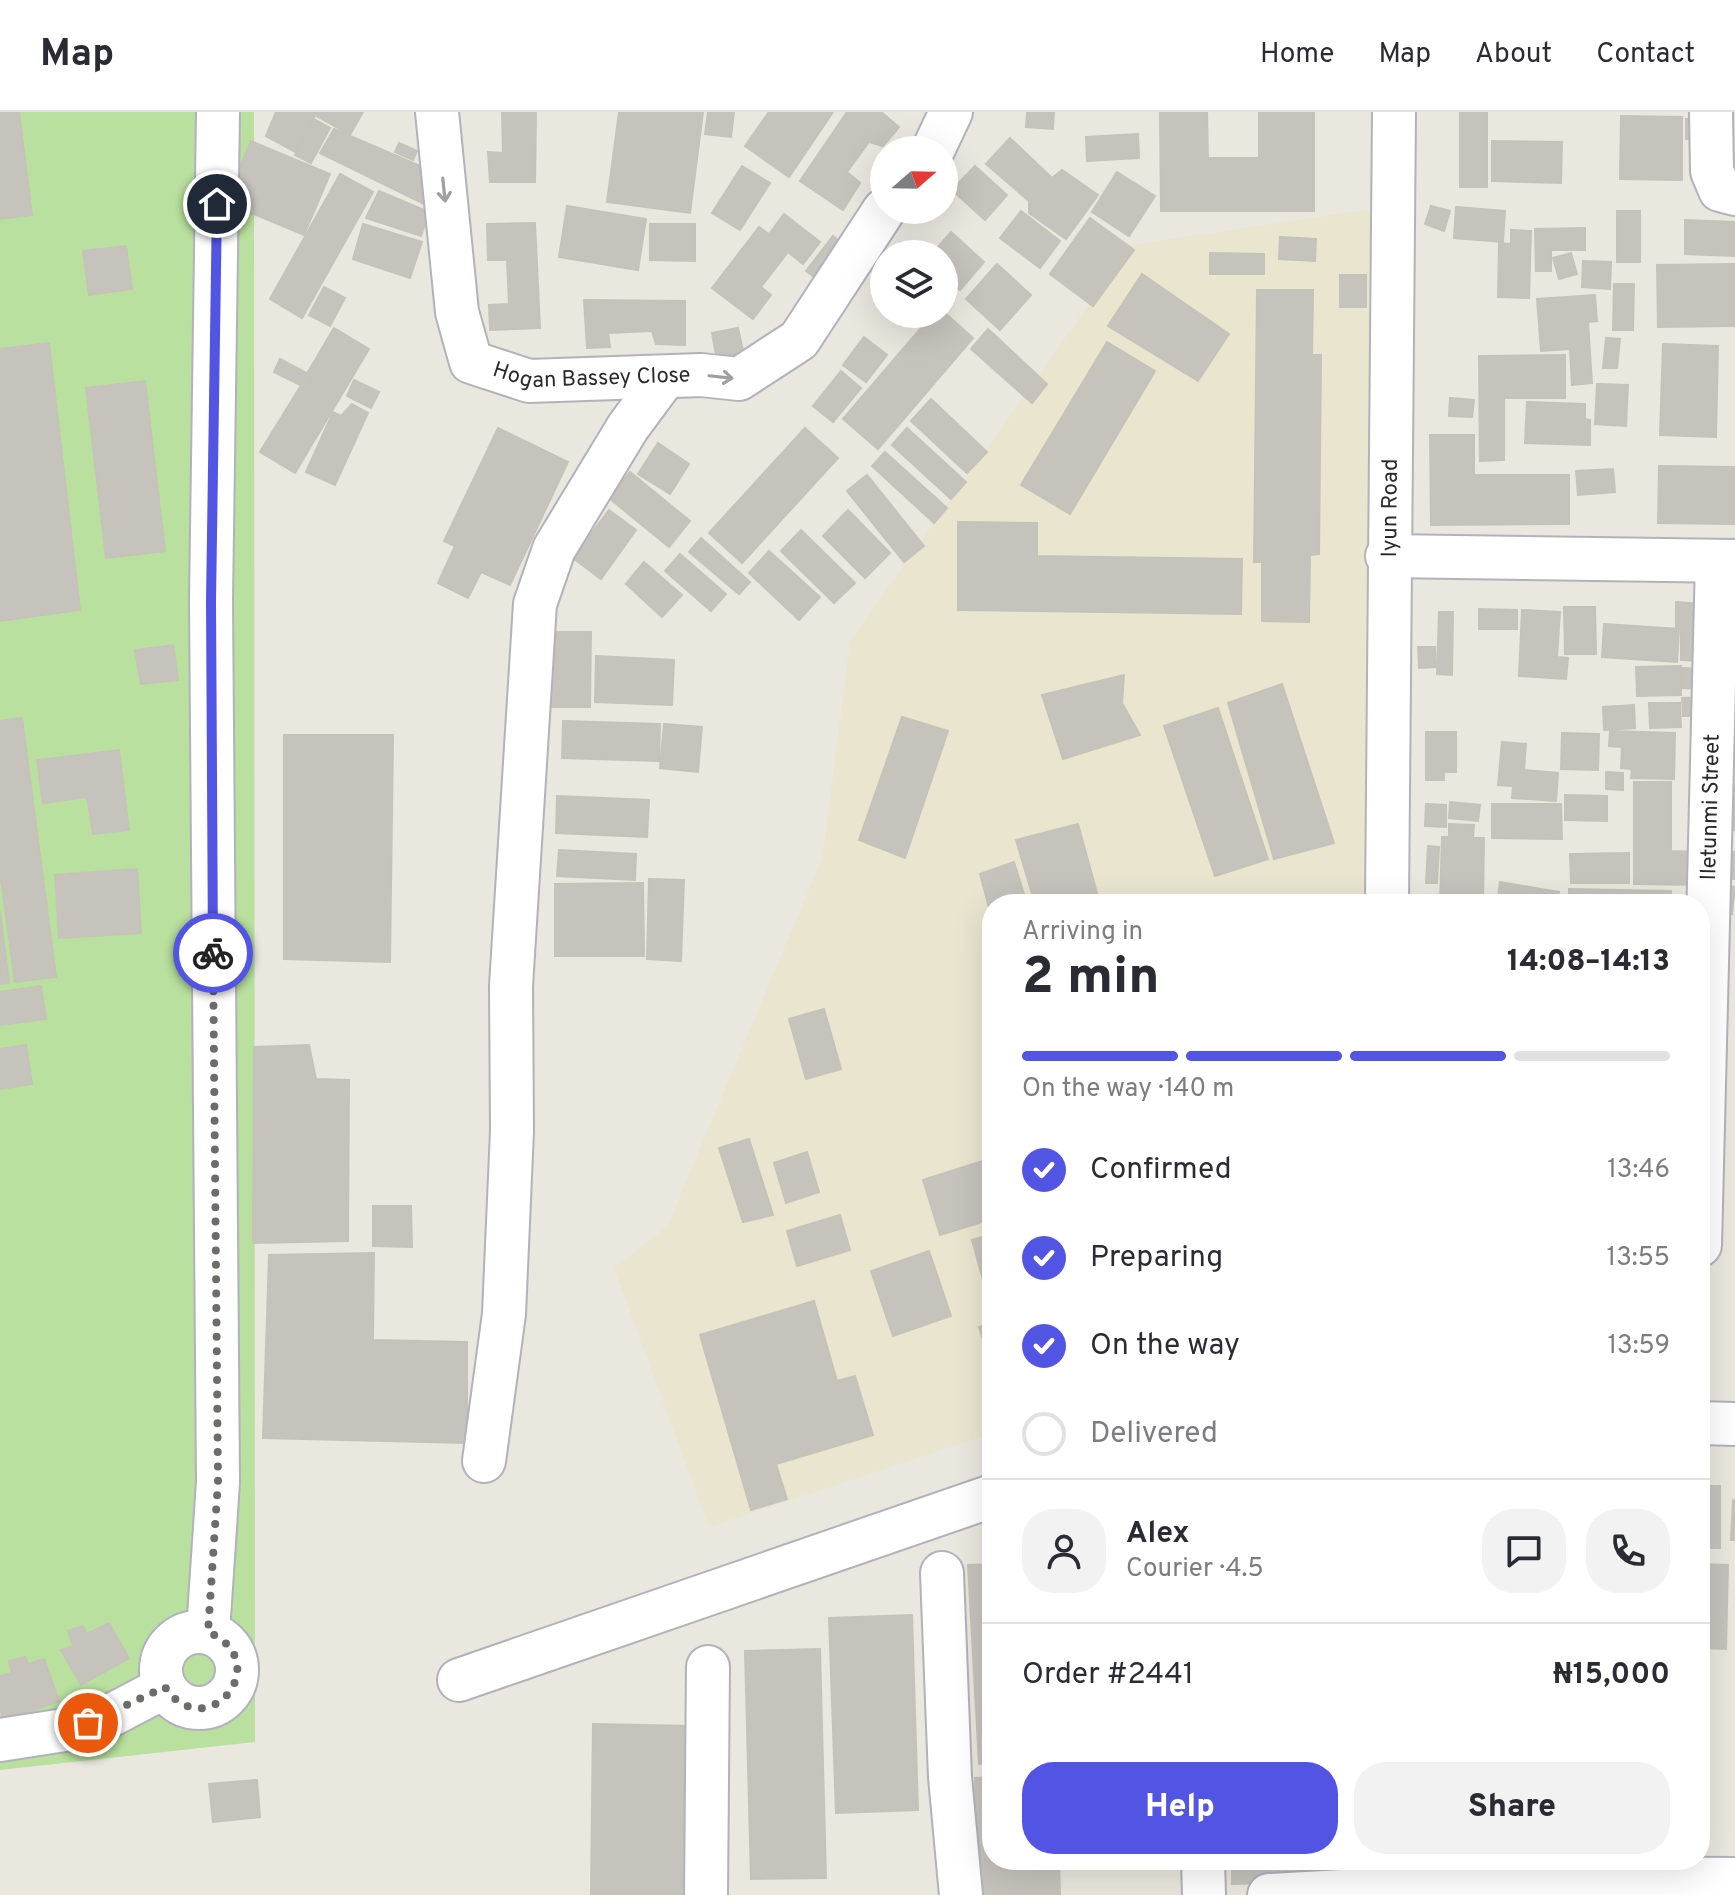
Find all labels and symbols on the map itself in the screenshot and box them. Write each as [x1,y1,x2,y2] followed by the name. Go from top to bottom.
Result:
[870,136,958,224] north arrow
[183,170,251,238] pin
[437,176,452,203] one-way arrow
[489,357,691,395] street label: Hogan Bassey Close
[707,369,734,384] one-way arrow
[1377,458,1404,558] street label: Iyun Road
[1696,733,1726,881] street label: Iletunmi Street
[173,913,253,993] courier
[54,1689,122,1757] pin

